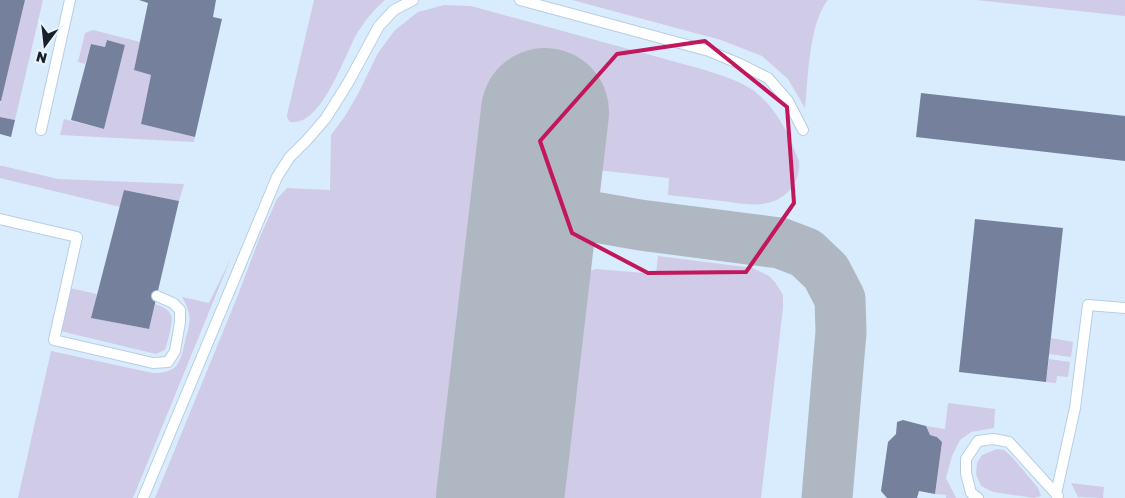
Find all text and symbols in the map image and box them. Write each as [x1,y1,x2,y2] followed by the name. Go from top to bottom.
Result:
[20,20,70,70] north arrow
[34,48,49,68] text: N

